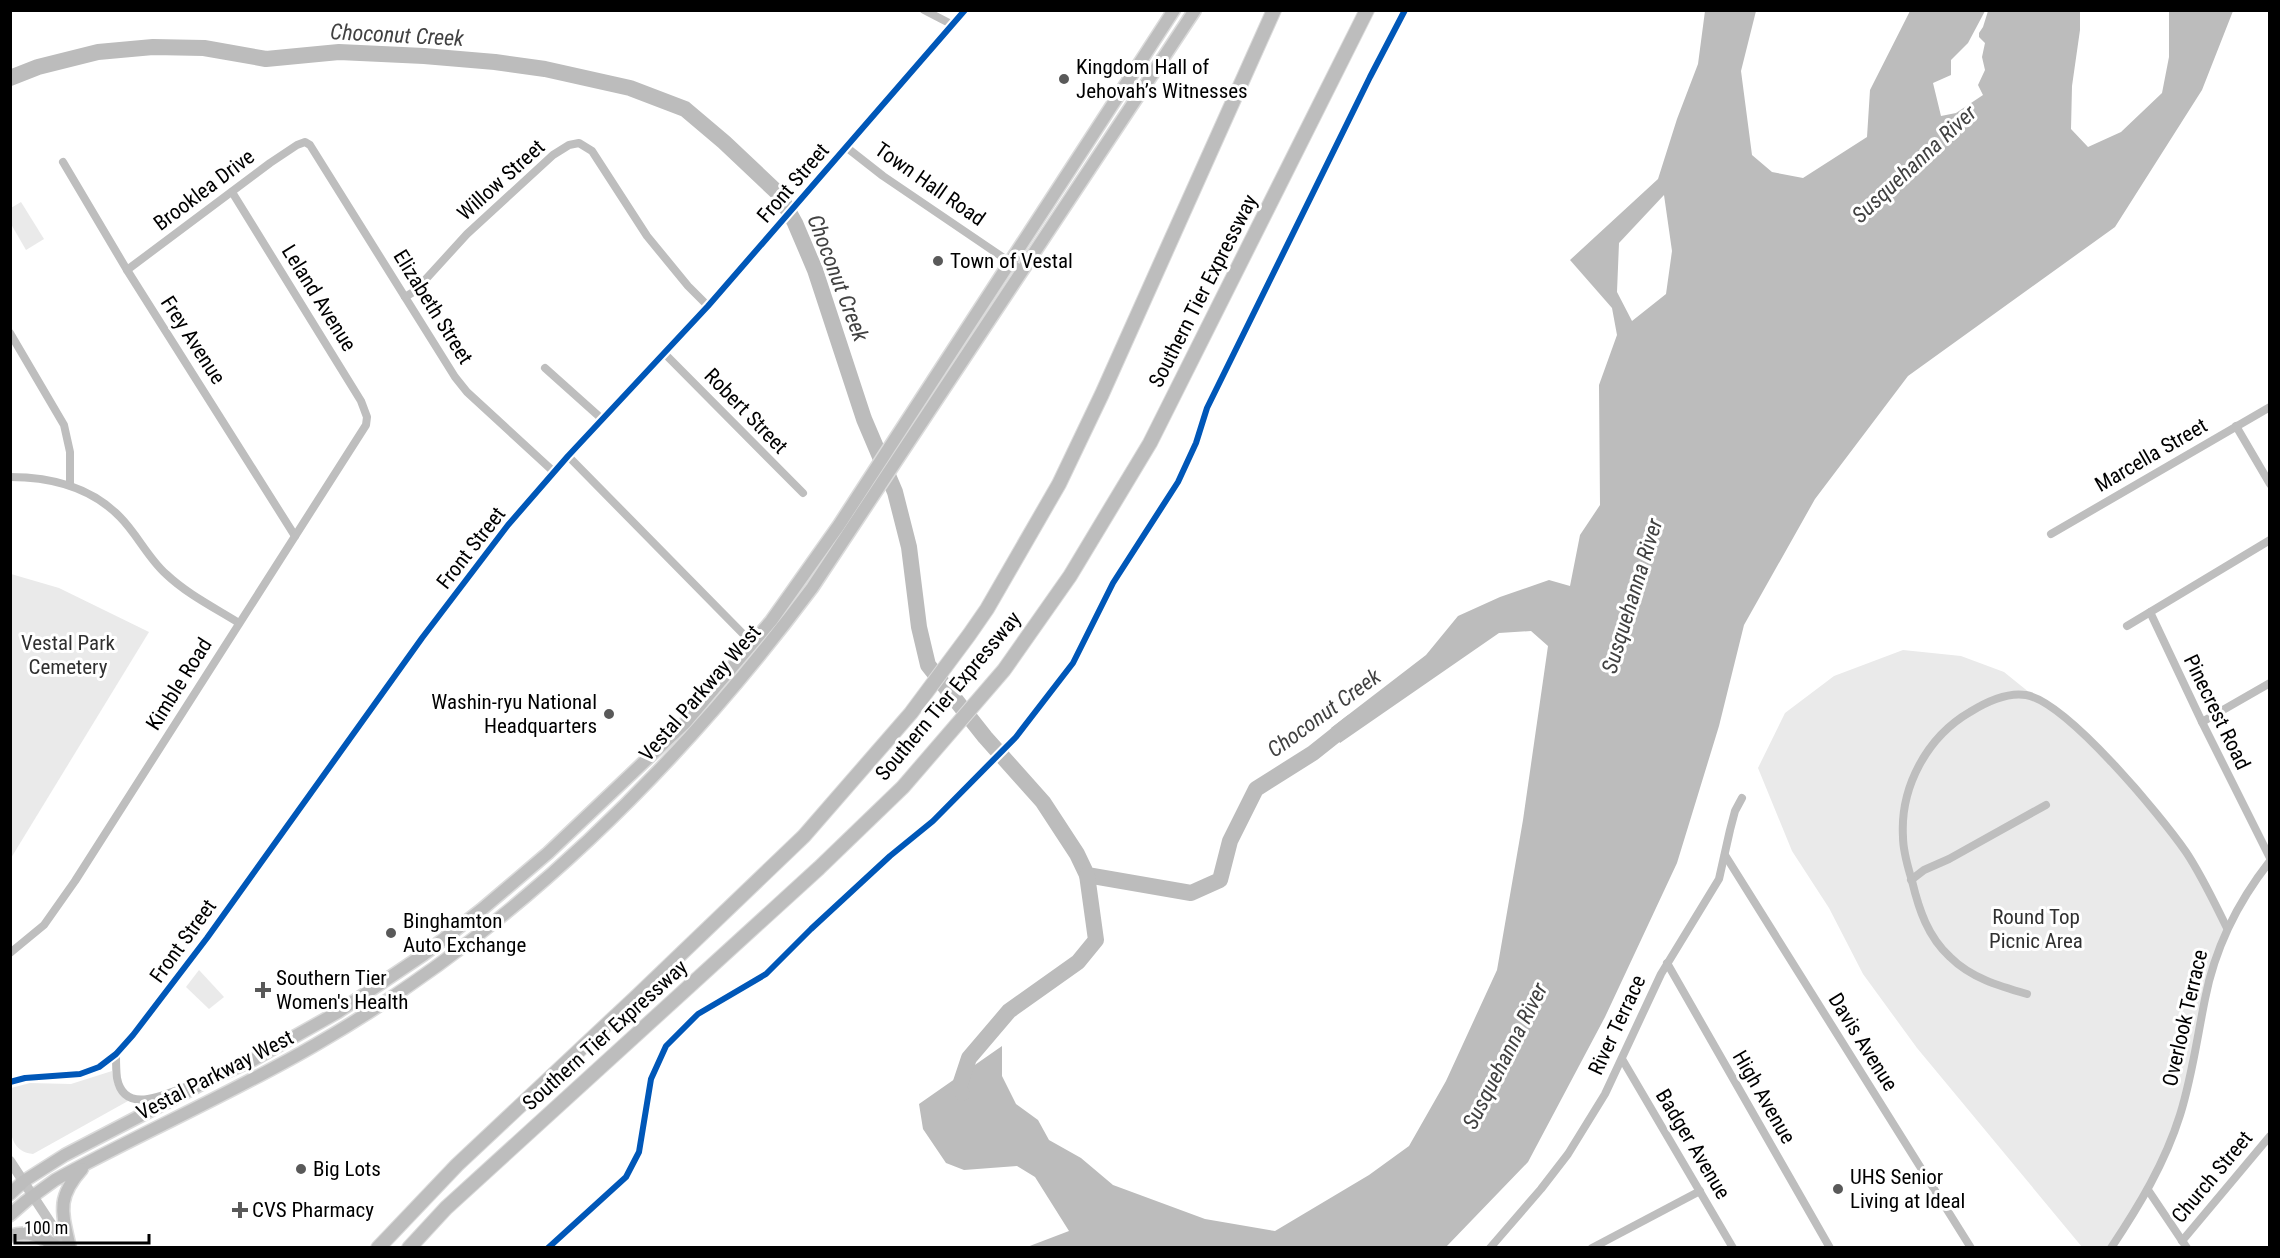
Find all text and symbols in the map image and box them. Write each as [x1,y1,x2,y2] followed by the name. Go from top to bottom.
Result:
[330,19,465,51] water label: Choconut Creek
[1076,55,1248,103] place label: Kingdom Hall of Jehovah’s Witnesses
[1057,72,1071,86] marker: Kingdom Hall of Jehovah’s Witnesses
[1847,100,1981,228] water label: Susquehanna River
[453,135,549,225] street label: Willow Street
[870,137,990,231] street label: Town Hall Road
[752,139,834,227] street label: Front Street
[149,144,259,236] street label: Brooklea Drive
[1144,190,1262,391] street label: Southern Tier Expressway
[802,211,874,345] water label: Choconut Creek
[277,241,361,356] street label: Leland Avenue
[388,246,478,368] street label: Elizabeth Street
[950,249,1073,273] place label: Town of Vestal
[931,254,945,268] marker: Town of Vestal
[156,292,230,388] street label: Frey Avenue
[699,363,793,459] street label: Robert Street
[2091,413,2211,497] street label: Marcella Street
[432,502,510,594] street label: Front Street
[1597,515,1668,676] water label: Susquehanna River
[870,606,1026,785] street label: Southern Tier Expressway
[634,620,766,766] street label: Vestal Parkway West
[21,631,116,679] park label: Vestal Park Cemetery
[141,634,217,734] street label: Kimble Road
[2179,651,2255,773] street label: Pinecrest Road
[1263,663,1386,762] water label: Choconut Creek
[431,690,597,738] place label: Washin-ryu National Headquarters
[602,707,616,721] marker: Washin-ryu National Headquarters
[145,895,221,987] street label: Front Street
[1989,905,2083,953] park label: Round Top Picnic Area
[403,909,526,957] place label: Binghamton Auto Exchange
[384,926,398,940] marker: Binghamton Auto Exchange
[2158,947,2212,1089] street label: Overlook Terrace
[518,955,692,1115] street label: Southern Tier Expressway
[276,966,408,1014] place label: Southern Tier Women's Health
[1583,971,1651,1079] street label: River Terrace
[1457,978,1553,1133] water label: Susquehanna River
[254,981,272,999] marker: Southern Tier Women's Health
[1824,989,1903,1095] street label: Davis Avenue
[133,1025,297,1125] street label: Vestal Parkway West
[1728,1046,1800,1148] street label: High Avenue
[1651,1085,1735,1203] street label: Badger Avenue
[2167,1126,2257,1228] street label: Church Street
[313,1157,381,1181] place label: Big Lots
[294,1162,308,1176] marker: Big Lots
[1850,1165,1965,1213] place label: UHS Senior Living at Ideal
[1831,1182,1845,1196] marker: UHS Senior Living at Ideal
[252,1198,374,1222] place label: CVS Pharmacy
[233,1203,247,1217] marker: CVS Pharmacy
[15,1207,148,1245] scale bar
[24,1217,68,1238] text: 100 m

